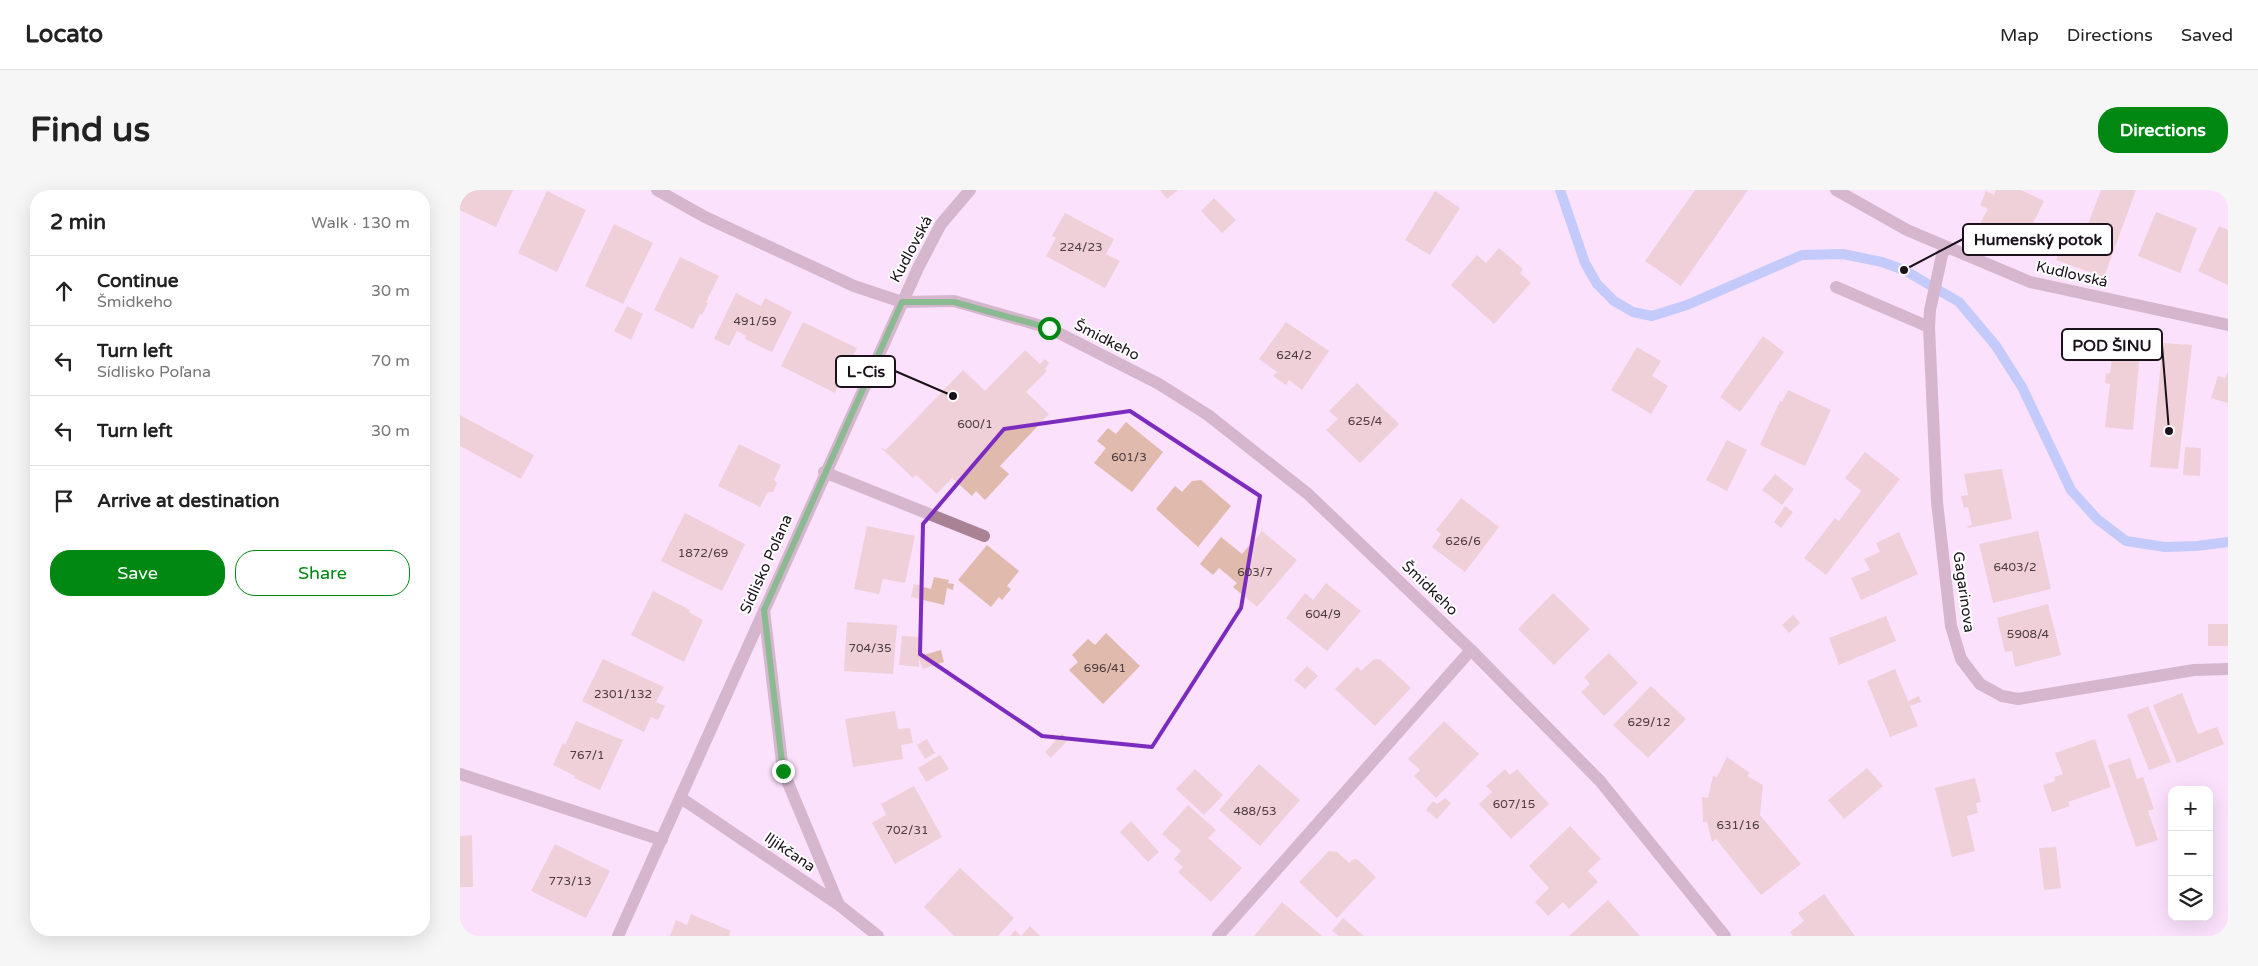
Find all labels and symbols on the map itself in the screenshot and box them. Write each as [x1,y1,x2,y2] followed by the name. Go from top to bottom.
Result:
[886,213,936,285] street label: Kudlovská
[1963,224,2112,255] callout: Humenský potok
[1974,230,2103,250] text: Humenský potok
[1060,240,1103,254] house number: 224/23
[2034,257,2110,291] street label: Kudlovská
[734,314,777,328] house number: 491/59
[1071,316,1143,364] street label: Šmidkeho
[1038,317,1061,340] route start
[2062,329,2162,360] callout: POD ŠINU
[2072,336,2152,356] text: POD ŠINU
[1276,348,1312,362] house number: 624/2
[836,356,895,387] callout: L-Cis
[847,362,886,382] text: L-Cis
[1348,414,1383,428] house number: 625/4
[957,417,993,431] house number: 600/1
[1111,450,1147,464] house number: 601/3
[736,512,796,616] street label: Sídlisko Poľana
[1445,534,1481,548] house number: 626/6
[678,546,728,560] house number: 1872/69
[1949,550,1979,634] street label: Gagarinova
[1398,557,1462,619] street label: Šmidkeho
[1994,560,2037,574] house number: 6403/2
[1237,565,1273,579] house number: 603/7
[1305,607,1341,621] house number: 604/9
[2007,627,2050,641] house number: 5908/4
[849,641,892,655] house number: 704/35
[1084,661,1126,675] house number: 696/41
[594,687,652,701] house number: 2301/132
[1628,715,1671,729] house number: 629/12
[569,748,605,762] house number: 767/1
[772,760,795,783] route end
[1493,797,1535,811] house number: 607/15
[1234,804,1277,818] house number: 488/53
[1717,818,1760,832] house number: 631/16
[886,823,929,837] house number: 702/31
[761,828,819,876] street label: Iljikčana
[549,874,592,888] house number: 773/13

